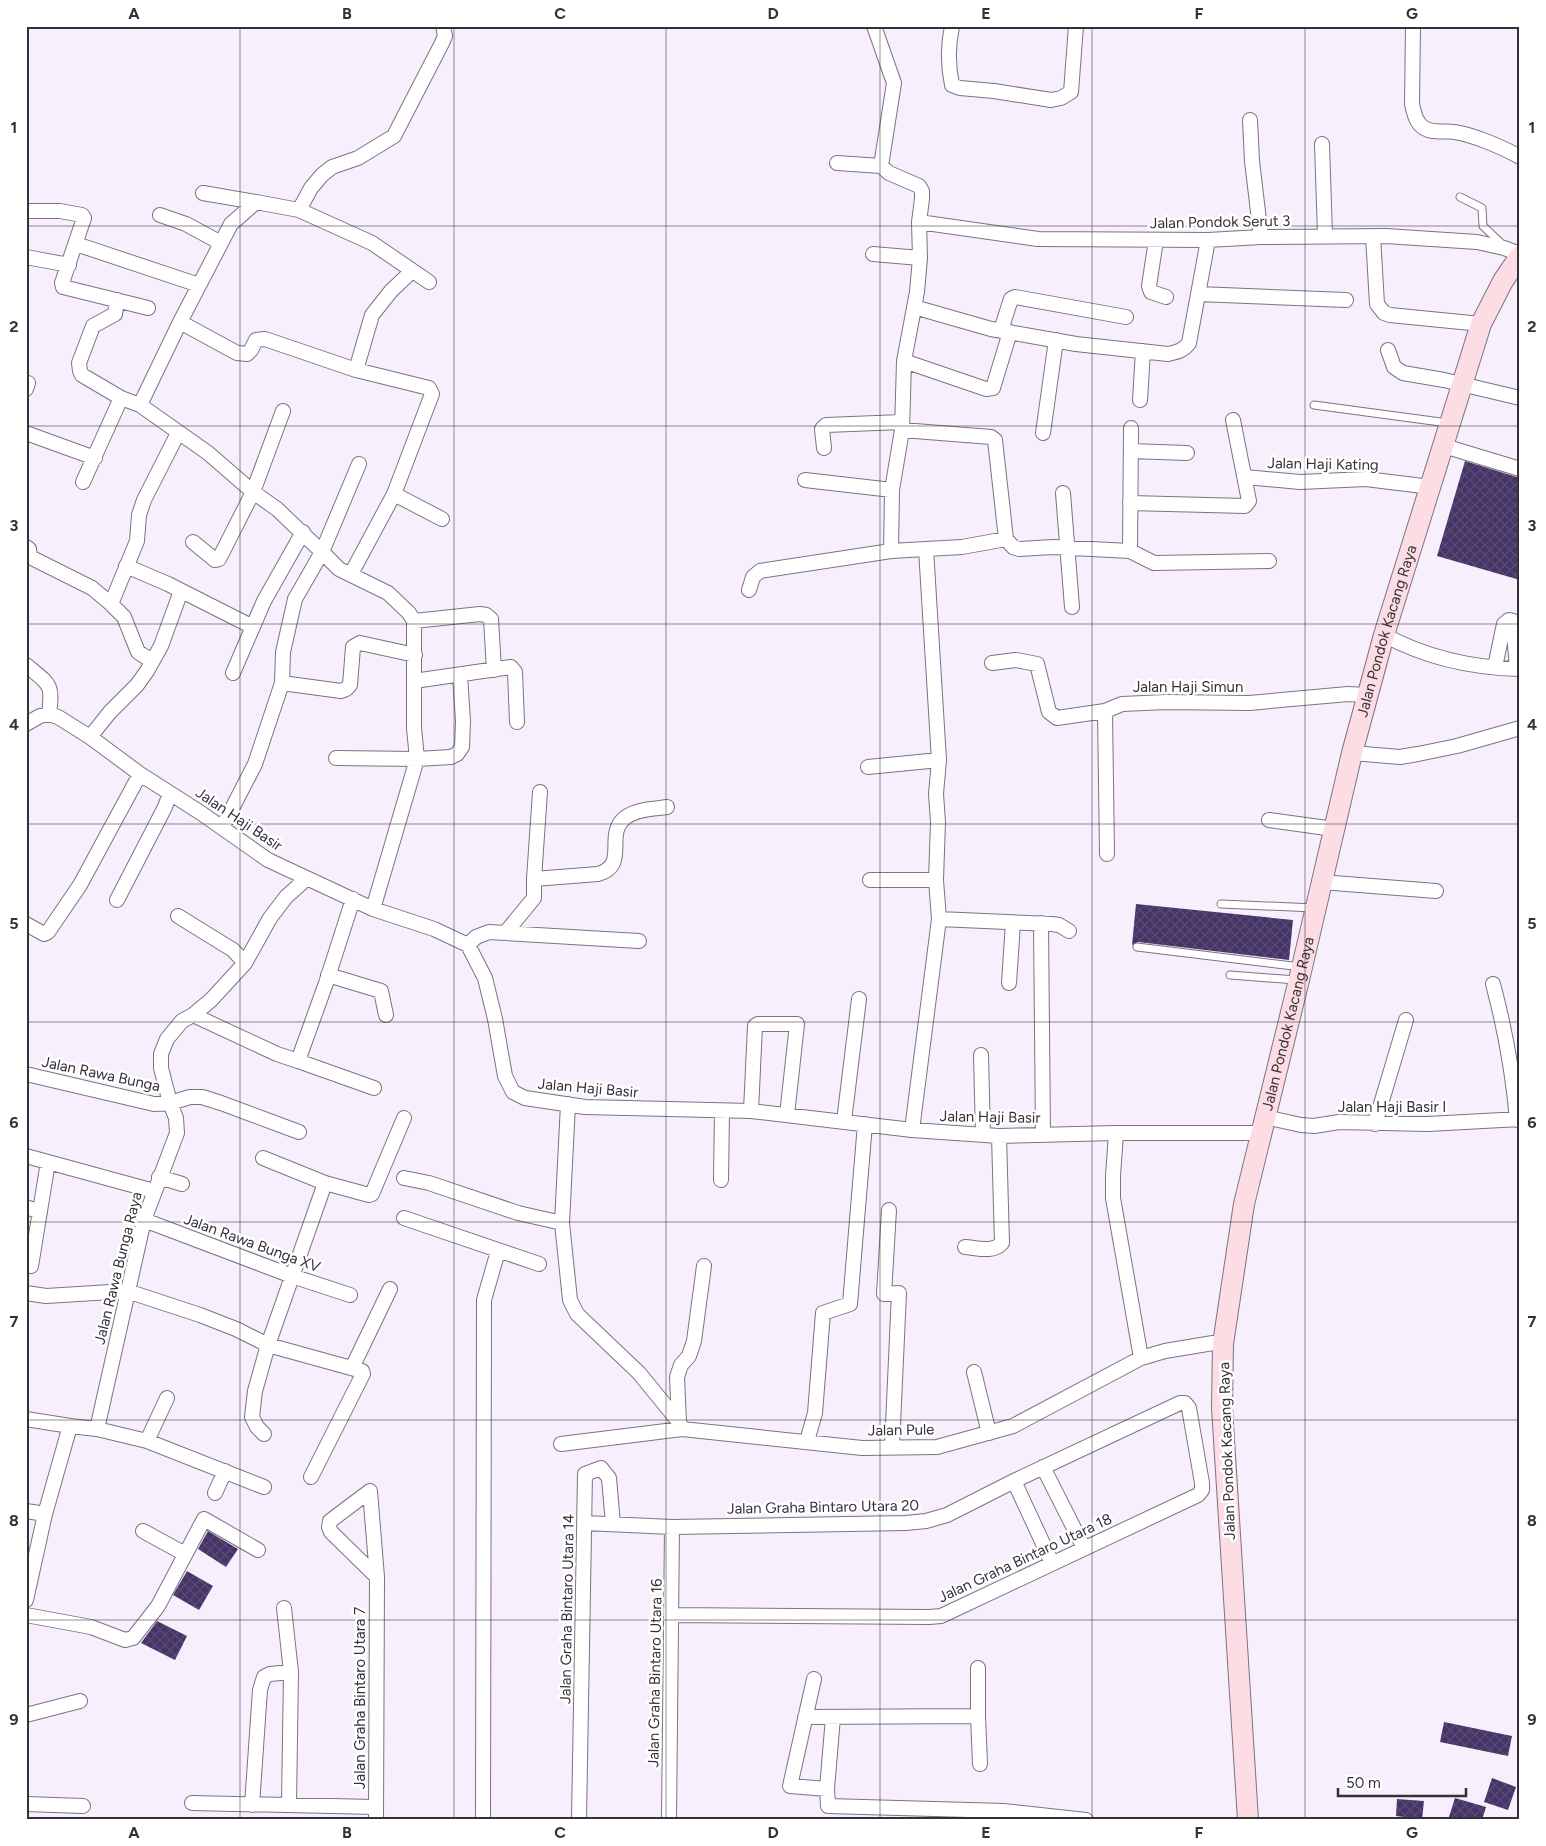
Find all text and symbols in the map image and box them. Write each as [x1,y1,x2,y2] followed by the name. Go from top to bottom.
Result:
[128,4,140,23] text: A
[342,4,352,23] text: B
[554,4,566,23] text: C
[767,4,779,23] text: D
[981,4,991,23] text: E
[1195,4,1204,23] text: F
[1406,4,1418,23] text: G
[11,118,17,137] text: 1
[1529,118,1535,137] text: 1
[1149,212,1291,232] street label: Jalan Pondok Serut 3
[9,317,19,336] text: 2
[1527,317,1537,336] text: 2
[1267,454,1379,474] street label: Jalan Haji Kating
[10,516,19,535] text: 3
[1528,516,1537,535] text: 3
[1353,543,1420,719] street label: Jalan Pondok Kacang Raya
[1133,678,1243,696] street label: Jalan Haji Simun
[9,715,19,734] text: 4
[1527,715,1537,734] text: 4
[192,783,286,855] street label: Jalan Haji Basir
[9,914,19,933] text: 5
[1527,914,1537,933] text: 5
[1258,935,1318,1112] street label: Jalan Pondok Kacang Raya
[40,1053,162,1095] street label: Jalan Rawa Bunga
[537,1075,639,1101] street label: Jalan Haji Basir
[1338,1098,1446,1116] street label: Jalan Haji Basir I
[939,1107,1041,1127] street label: Jalan Haji Basir
[9,1113,19,1132] text: 6
[1527,1113,1537,1132] text: 6
[90,1190,146,1346] street label: Jalan Rawa Bunga Raya
[181,1210,323,1276] street label: Jalan Rawa Bunga XV
[10,1312,19,1331] text: 7
[1528,1312,1537,1331] text: 7
[1215,1362,1239,1540] street label: Jalan Pondok Kacang Raya
[867,1420,935,1440] street label: Jalan Pule
[727,1496,919,1518] street label: Jalan Graha Bintaro Utara 20
[935,1510,1115,1606] street label: Jalan Graha Bintaro Utara 18
[9,1511,19,1530] text: 8
[1527,1511,1537,1530] text: 8
[556,1514,578,1704] street label: Jalan Graha Bintaro Utara 14
[644,1578,666,1768] street label: Jalan Graha Bintaro Utara 16
[351,1607,369,1789] street label: Jalan Graha Bintaro Utara 7
[9,1710,19,1729] text: 9
[1527,1710,1537,1729] text: 9
[1338,1766,1466,1798] scale bar
[1346,1774,1381,1792] text: 50 m
[128,1823,140,1842] text: A
[342,1823,352,1842] text: B
[554,1823,566,1842] text: C
[767,1823,779,1842] text: D
[981,1823,991,1842] text: E
[1195,1823,1204,1842] text: F
[1406,1823,1418,1842] text: G

